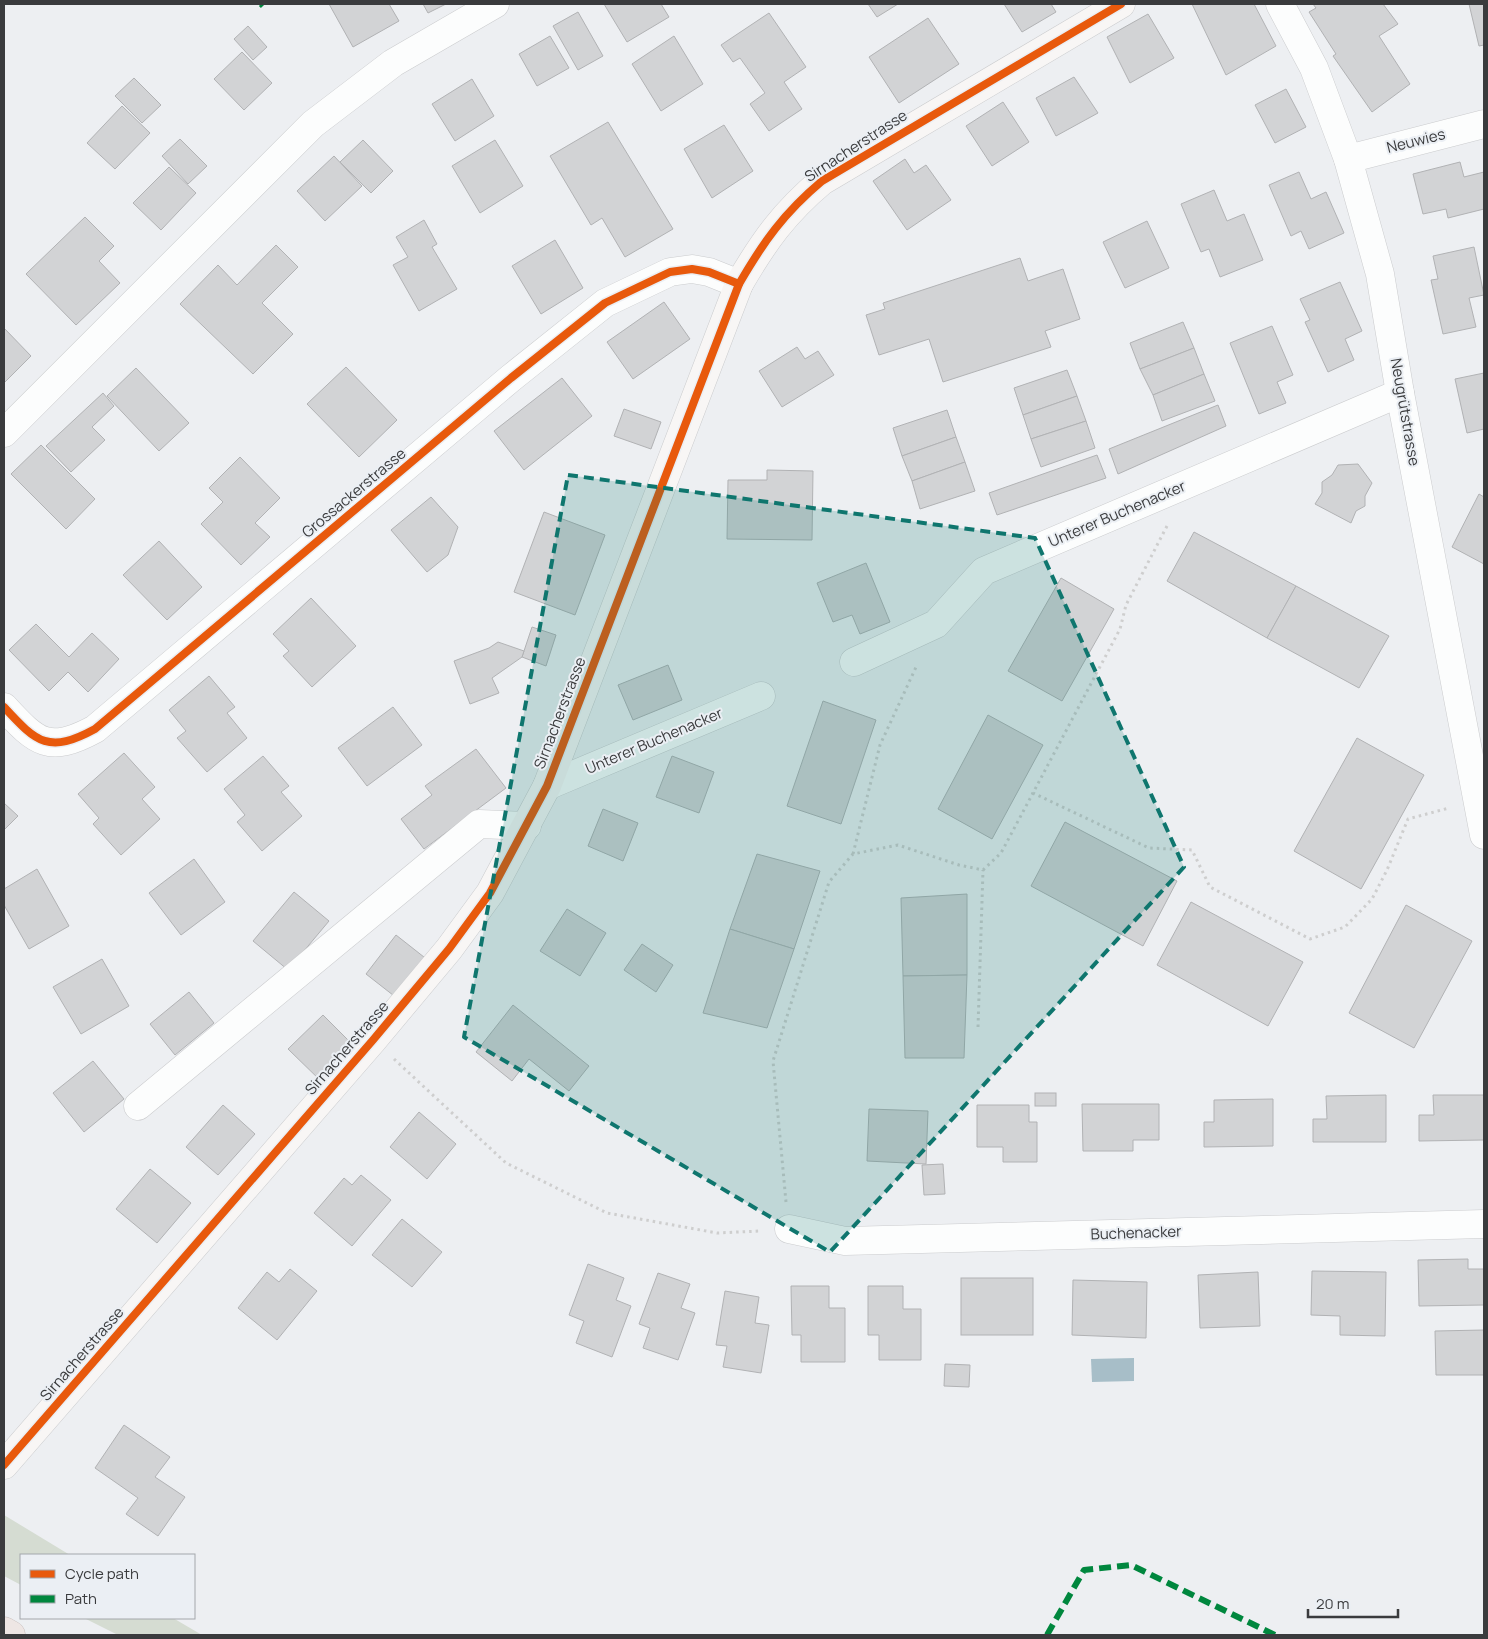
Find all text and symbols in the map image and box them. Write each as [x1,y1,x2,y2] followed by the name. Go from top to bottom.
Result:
[800,104,911,187] street label: Sirnacherstrasse
[1384,123,1447,158] street label: Neuwies
[1386,356,1425,468] street label: Neugrütstrasse
[297,443,410,542] street label: Grossackerstrasse
[1045,475,1189,552] street label: Unterer Buchenacker
[529,654,591,772] street label: Sirnacherstrasse
[582,702,726,779] street label: Unterer Buchenacker
[300,996,394,1099] street label: Sirnacherstrasse
[1090,1220,1182,1245] street label: Buchenacker
[35,1302,129,1405] street label: Sirnacherstrasse
[20,1554,195,1619] legend
[65,1563,139,1584] text: Cycle path
[1308,1586,1398,1618] scale bar
[65,1588,97,1609] text: Path
[1316,1593,1349,1614] text: 20 m

